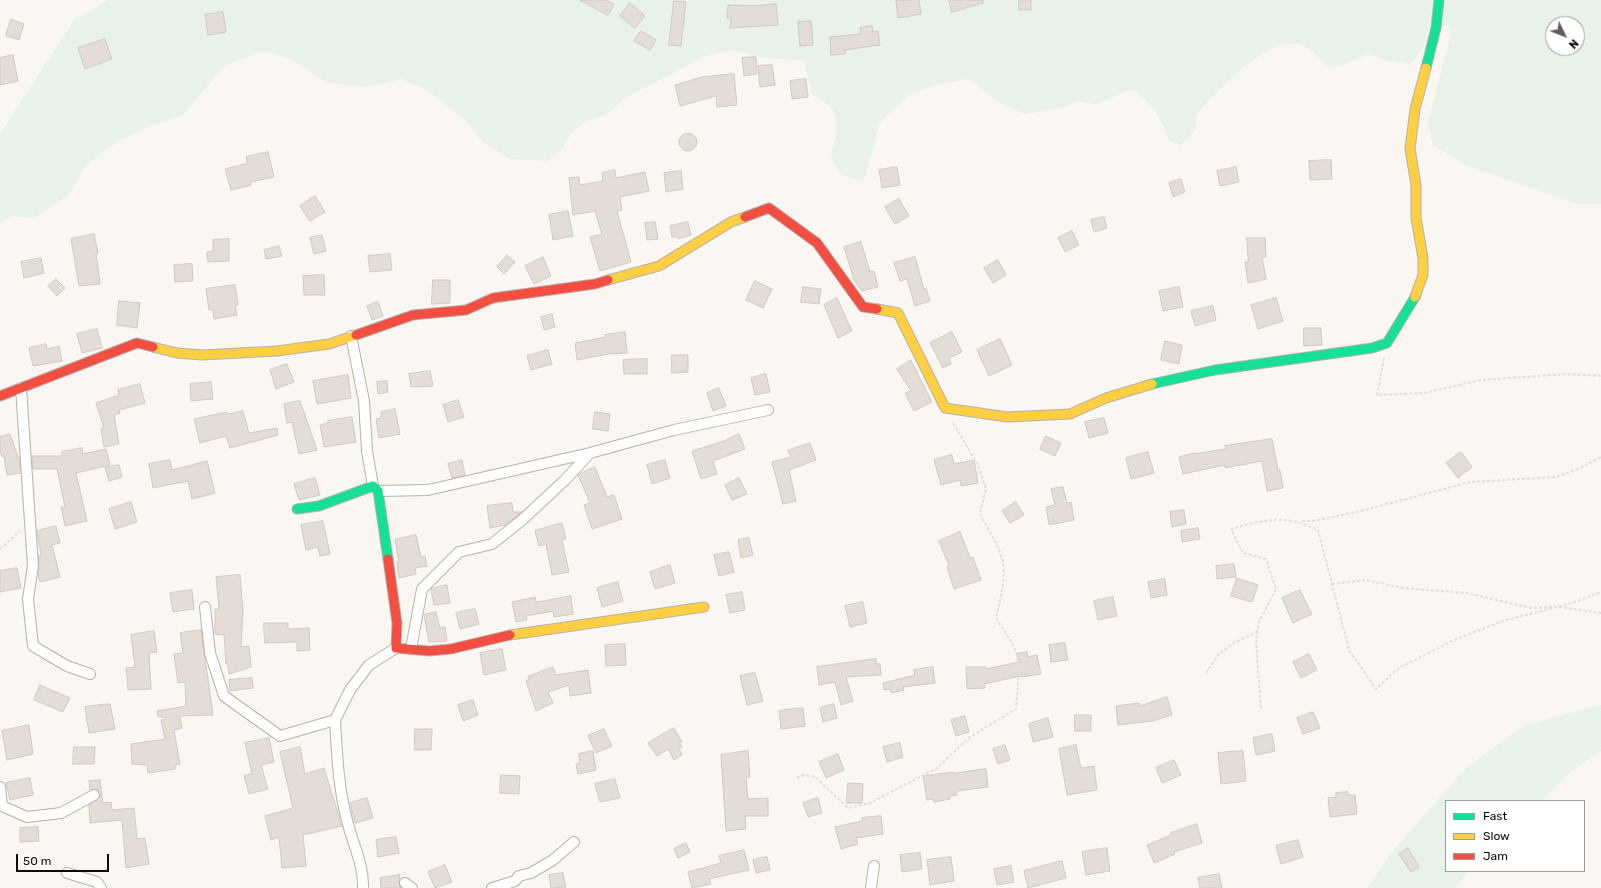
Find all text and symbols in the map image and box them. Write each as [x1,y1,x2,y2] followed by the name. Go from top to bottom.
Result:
[1545,16,1585,56] north arrow
[1566,37,1581,51] text: N
[1445,800,1585,872] legend
[1483,809,1507,823] text: Fast
[1483,829,1510,843] text: Slow
[18,846,111,872] scale bar
[1483,849,1508,863] text: Jam
[23,854,51,868] text: 50 m

